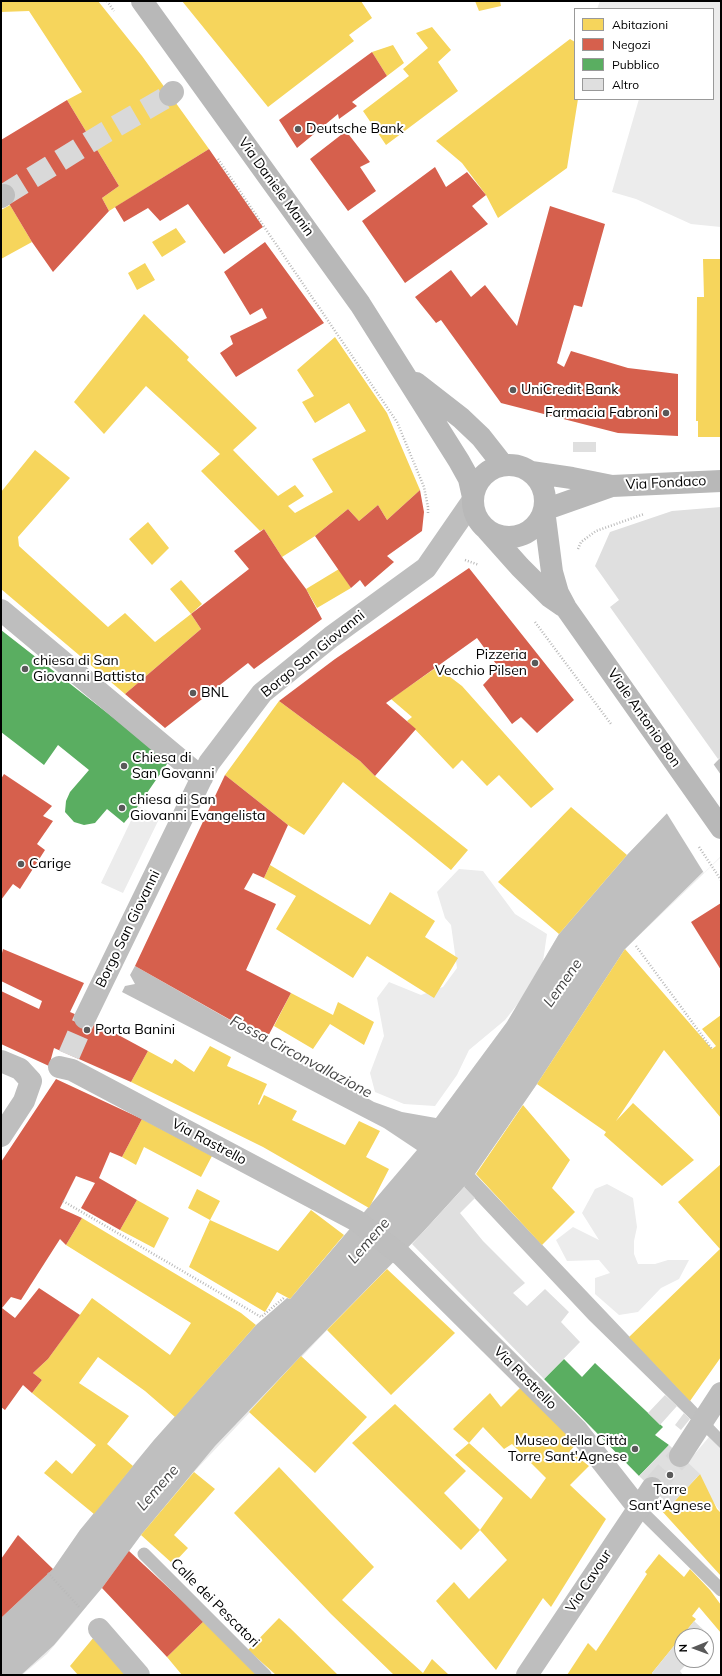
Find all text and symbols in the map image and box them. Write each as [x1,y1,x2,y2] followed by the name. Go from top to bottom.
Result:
[574,8,714,100] legend
[612,17,668,32] text: Abitazioni
[612,37,651,52] text: Negozi
[612,57,659,72] text: Pubblico
[612,77,639,92] text: Altro
[306,121,404,137] place label: Deutsche Bank
[293,124,303,134] marker: Deutsche Bank
[235,134,317,240] street label: Via Daniele Manin
[521,382,619,398] place label: UniCredit Bank
[508,385,518,395] marker: UniCredit Bank
[545,405,658,421] place label: Farmacia Fabroni
[661,408,671,418] marker: Farmacia Fabroni
[625,473,707,493] street label: Via Fondaco
[258,607,368,701] street label: Borgo San Giovanni
[435,647,527,680] place label: Pizzeria Vecchio Pilsen
[33,653,145,686] place label: chiesa di San Giovanni Battista
[530,658,540,668] marker: Pizzeria Vecchio Pilsen
[20,664,30,674] marker: chiesa di San Giovanni Battista
[604,666,684,770] street label: Viale Antonio Bon
[201,685,229,701] place label: BNL
[188,688,198,698] marker: BNL
[132,750,215,782] place label: Chiesa di San Govanni
[119,761,129,771] marker: Chiesa di San Govanni
[130,792,265,824] place label: chiesa di San Giovanni Evangelista
[117,803,127,813] marker: chiesa di San Giovanni Evangelista
[29,856,71,872] place label: Carige
[16,859,26,869] marker: Carige
[92,868,164,990] street label: Borgo San Giovanni
[540,955,586,1011] water label: Lemene
[227,1012,375,1102] water label: Fossa Circonvallazione
[95,1022,175,1038] place label: Porta Banini
[82,1025,92,1035] marker: Porta Banini
[169,1115,249,1169] street label: Via Rastrello
[344,1215,394,1267] water label: Lemene
[490,1343,560,1413] street label: Via Rastrello
[508,1433,627,1466] place label: Museo della Città Torre Sant'Agnese
[630,1444,640,1454] marker: Museo della Città Torre Sant'Agnese
[133,1462,183,1514] water label: Lemene
[665,1470,675,1480] marker: Torre Sant'Agnese
[629,1482,711,1514] place label: Torre Sant'Agnese
[563,1547,615,1615] street label: Via Cavour
[167,1555,263,1651] street label: Calle dei Pescatori
[674,1628,714,1668] north arrow
[676,1644,690,1652] text: N

